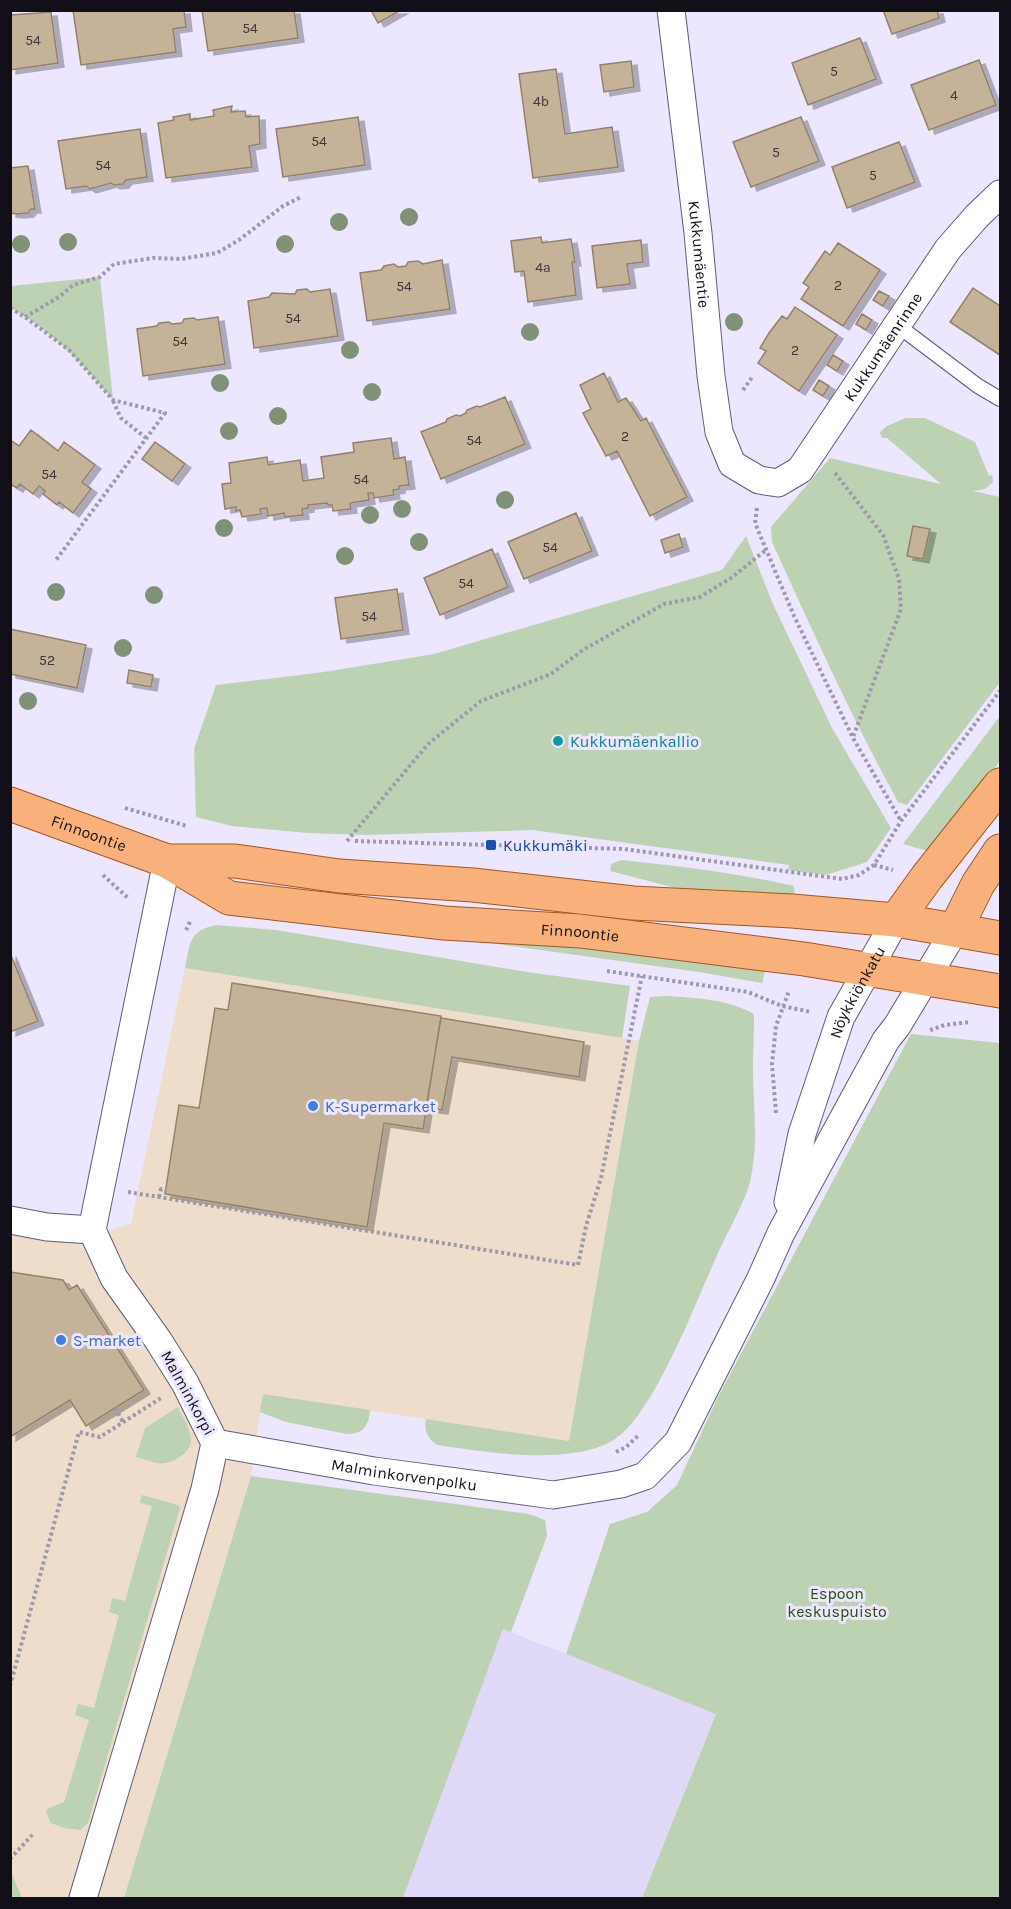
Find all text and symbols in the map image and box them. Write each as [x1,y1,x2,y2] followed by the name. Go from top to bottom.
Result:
[242,20,258,37] house number: 54
[25,32,41,49] house number: 54
[830,63,838,80] house number: 5
[950,87,958,104] house number: 4
[533,93,549,110] house number: 4b
[311,133,327,150] house number: 54
[772,144,780,161] house number: 5
[95,157,111,174] house number: 54
[869,167,877,184] house number: 5
[685,200,714,309] street label: Kukkumäentie
[535,259,551,276] house number: 4a
[834,277,842,294] house number: 2
[396,278,412,295] house number: 54
[839,289,926,405] street label: Kukkumäenrinne
[285,310,301,327] house number: 54
[172,333,188,350] house number: 54
[791,342,799,359] house number: 2
[621,428,629,445] house number: 2
[466,432,482,449] house number: 54
[41,466,57,483] house number: 54
[353,471,369,488] house number: 54
[542,539,558,556] house number: 54
[458,575,474,592] house number: 54
[361,608,377,625] house number: 54
[39,652,55,669] house number: 52
[570,732,699,751] place label: Kukkumäenkallio
[551,734,565,748] marker: Kukkumäenkallio
[49,810,129,855] street label: Finnoontie
[503,836,588,855] place label: Kukkumäki
[484,838,498,852] marker: Kukkumäki
[540,919,620,945] street label: Finnoontie
[825,943,889,1041] street label: Nöykkiönkatu
[325,1097,436,1116] place label: K-Supermarket
[306,1099,320,1113] marker: K-Supermarket
[73,1331,141,1350] place label: S-market
[54,1333,68,1347] marker: S-market
[157,1347,219,1439] street label: Malminkorpi
[330,1454,478,1494] street label: Malminkorvenpolku
[787,1584,887,1621] park label: Espoon keskuspuisto

